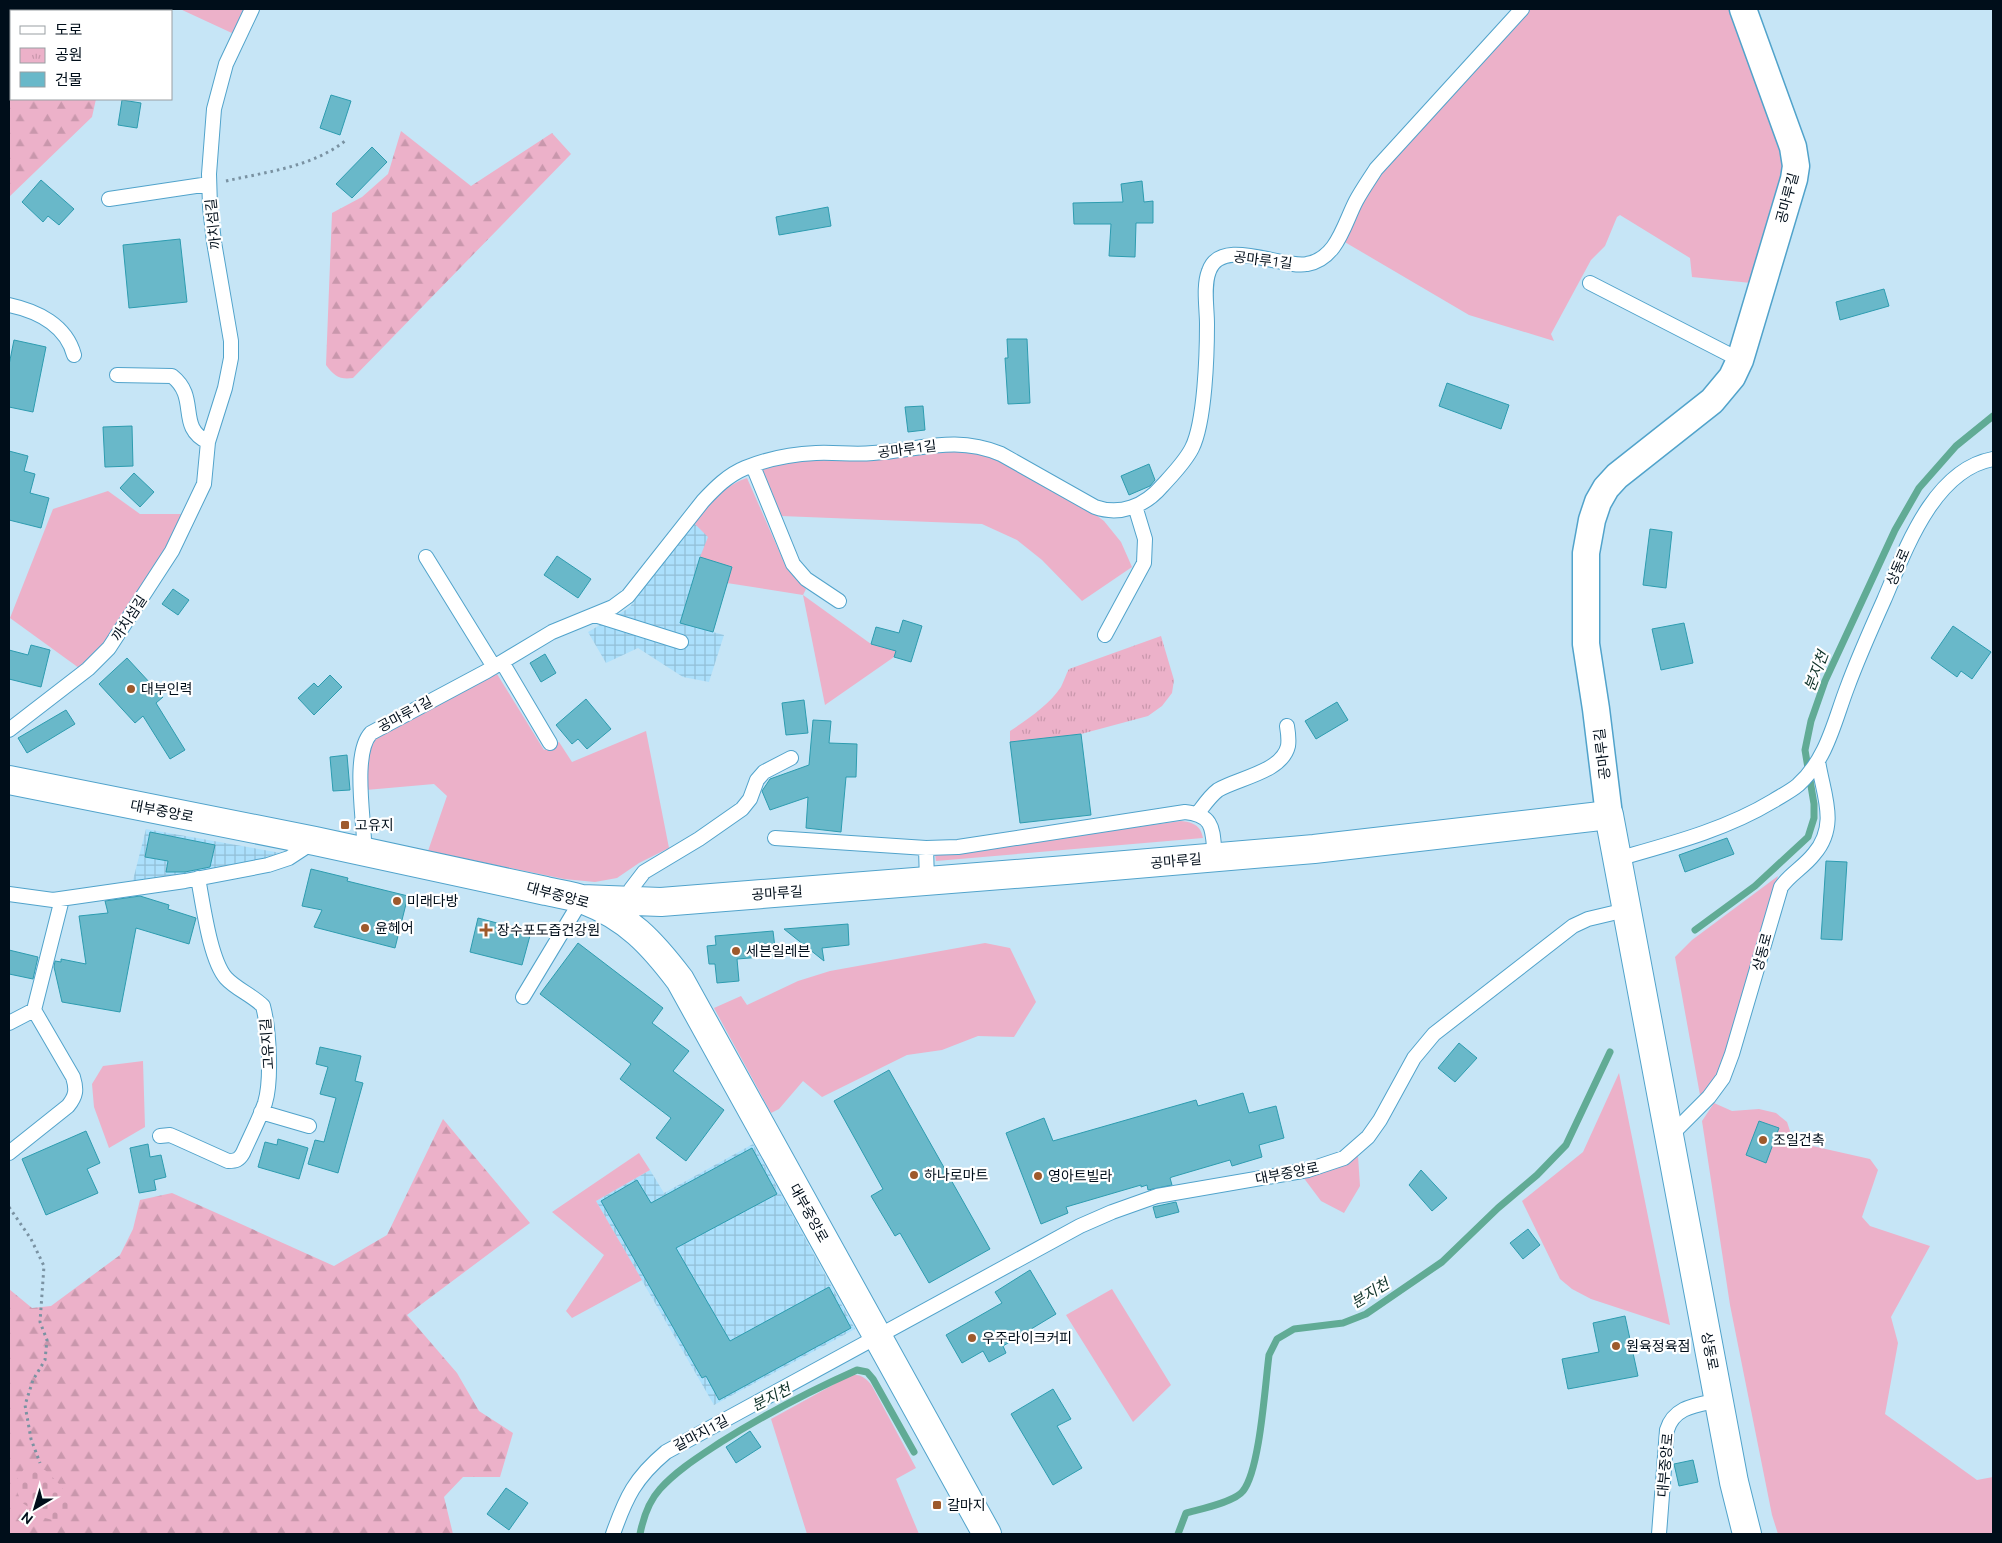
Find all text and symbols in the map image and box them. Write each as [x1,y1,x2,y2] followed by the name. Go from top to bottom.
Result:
[10,10,172,100] legend
[55,21,83,38] text: 도로
[55,46,83,63] text: 공원
[55,71,83,88] text: 건물
[1773,171,1801,225] street label: 공마루길
[202,198,224,250] street label: 까치섬길
[1233,248,1293,272] street label: 공마루1길
[877,437,937,461] street label: 공마루1길
[1883,546,1913,588] street label: 상동로
[108,592,150,644] street label: 까치섬길
[1801,647,1832,693] water label: 분지천
[141,681,193,697] place label: 대부인력
[125,683,137,695] marker: 대부인력
[375,693,435,735] street label: 공마루1길
[1591,727,1613,781] street label: 공마루길
[129,797,195,825] street label: 대부중앙로
[355,817,394,833] place label: 고유지
[339,819,351,831] marker: 고유지
[1150,851,1202,871] street label: 공마루길
[525,879,591,911] street label: 대부중앙로
[751,883,803,903] street label: 공마루길
[407,893,459,909] place label: 미래다방
[391,895,403,907] marker: 미래다방
[375,920,414,936] place label: 윤헤어
[359,922,371,934] marker: 윤헤어
[497,922,600,938] place label: 장수포도즙건강원
[479,923,493,937] marker: 장수포도즙건강원
[1749,931,1775,973] street label: 상동로
[746,943,811,959] place label: 세븐일레븐
[730,945,742,957] marker: 세븐일레븐
[257,1018,277,1070] street label: 고유지길
[1773,1132,1825,1148] place label: 조일건축
[1757,1134,1769,1146] marker: 조일건축
[1254,1159,1320,1187] street label: 대부중앙로
[924,1167,989,1183] place label: 하나로마트
[1048,1168,1113,1184] place label: 영아트빌라
[908,1169,920,1181] marker: 하나로마트
[1032,1170,1044,1182] marker: 영아트빌라
[786,1181,832,1245] street label: 대부중앙로
[1348,1274,1394,1311] water label: 분지천
[982,1330,1072,1346] place label: 우주라이크커피
[1698,1331,1722,1372] street label: 상동로
[966,1332,978,1344] marker: 우주라이크커피
[1626,1338,1690,1354] place label: 원육정육점
[1610,1340,1622,1352] marker: 원육정육점
[749,1379,795,1414] water label: 분지천
[671,1412,731,1454] street label: 갈마지1길
[1654,1432,1676,1498] street label: 대부중앙로
[10,1483,60,1533] north arrow
[947,1497,986,1513] place label: 갈마지
[931,1499,943,1511] marker: 갈마지
[18,1509,36,1528] text: N

